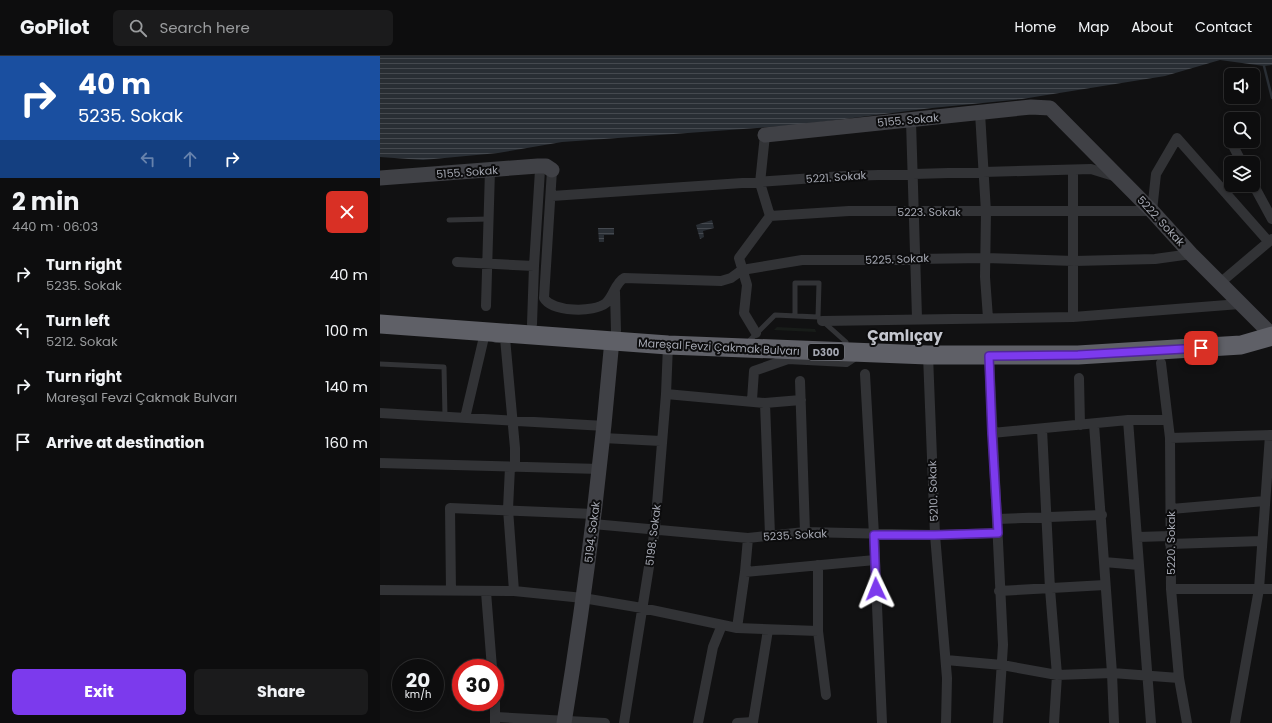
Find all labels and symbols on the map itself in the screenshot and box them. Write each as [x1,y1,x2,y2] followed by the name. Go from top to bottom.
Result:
[877,109,940,131] street label: 5155. Sokak
[436,162,499,182] street label: 5155. Sokak
[805,167,867,187] street label: 5221. Sokak
[1134,192,1189,250] street label: 5222. Sokak
[897,204,961,220] street label: 5223. Sokak
[865,250,930,268] street label: 5225. Sokak
[867,325,943,346] district label: Çamlıçay
[1184,331,1218,365] pin
[638,335,800,359] street label: Mareşal Fevzi Çakmak Bulvarı
[808,344,844,360] road number: D300
[924,460,942,522] street label: 5210. Sokak
[580,500,604,564] street label: 5194. Sokak
[641,503,665,567] street label: 5198. Sokak
[1163,511,1179,575] street label: 5220. Sokak
[763,525,828,545] street label: 5235. Sokak
[855,568,897,610] position arrow
[452,659,504,711] speed limit sign: 30

